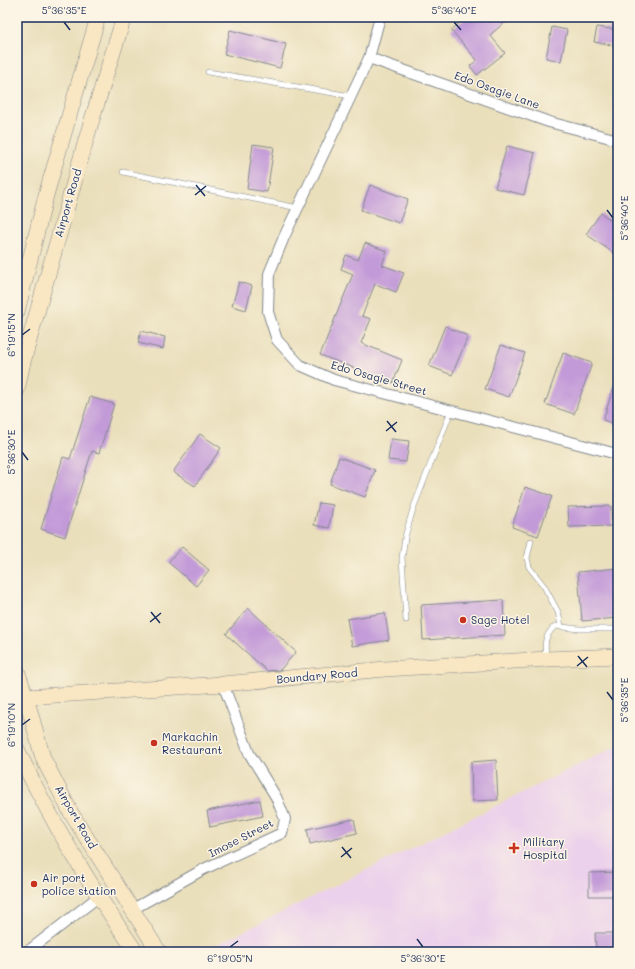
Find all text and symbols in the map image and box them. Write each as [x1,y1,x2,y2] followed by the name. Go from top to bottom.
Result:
[42,3,87,17] text: 5°36'35"E
[431,3,477,17] text: 5°36'40"E
[452,67,542,112] street label: Edo Osagie Lane
[51,167,85,239] street label: Airport Road
[617,195,631,241] text: 5°36'40"E
[4,313,18,357] text: 6°19'15"N
[329,357,429,398] street label: Edo Osagie Street
[4,429,18,475] text: 5°36'30"E
[471,612,530,627] place label: Sage Hotel
[458,615,468,625] marker: Sage Hotel
[276,664,358,687] street label: Boundary Road
[617,677,631,722] text: 5°36'35"E
[4,703,18,747] text: 6°19'10"N
[162,729,222,757] place label: Markachin Restaurant
[149,738,159,748] marker: Markachin Restaurant
[52,782,101,851] street label: Airport Road
[206,815,276,860] street label: Imose Street
[523,834,567,862] place label: Military Hospital
[508,842,520,854] marker: Military Hospital
[42,870,116,898] place label: Air port police station
[29,879,39,889] marker: Air port police station
[207,951,253,965] text: 6°19'05"N
[400,951,446,965] text: 5°36'30"E

